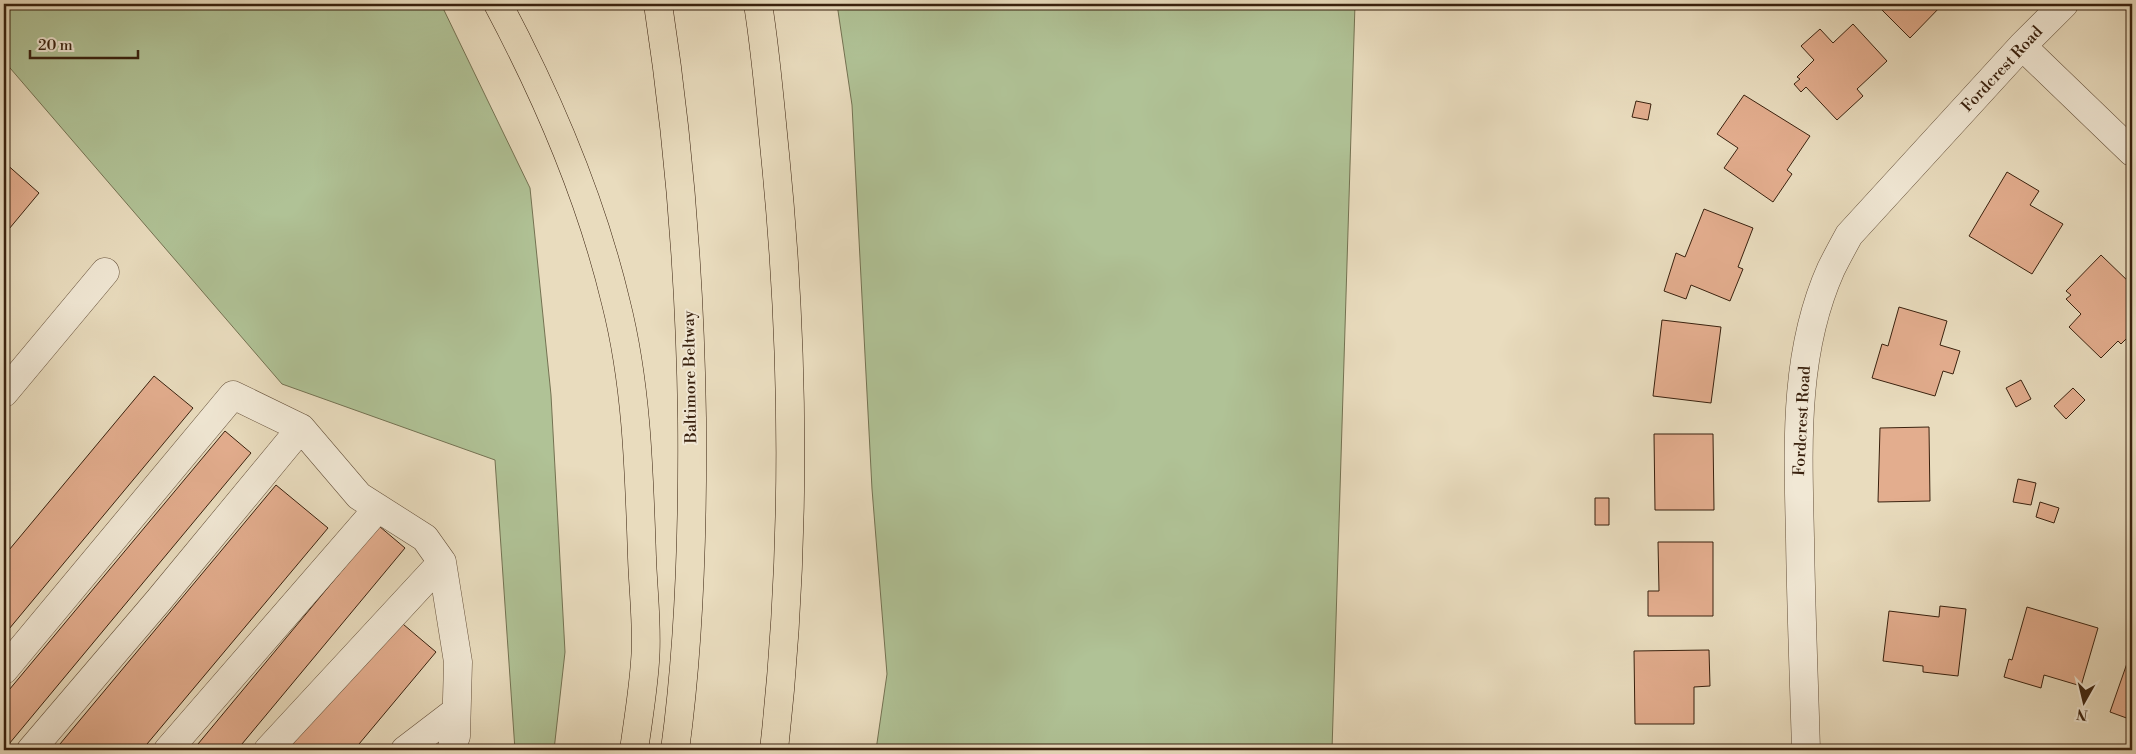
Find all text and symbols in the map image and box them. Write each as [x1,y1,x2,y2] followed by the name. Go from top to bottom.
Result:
[1957,22,2047,116] street label: Fordcrest Road
[30,28,138,60] scale bar
[38,36,73,55] text: 20 m
[679,310,701,445] street label: Baltimore Beltway
[1789,365,1815,477] street label: Fordcrest Road
[2058,676,2108,726] north arrow
[2076,704,2089,724] text: N

